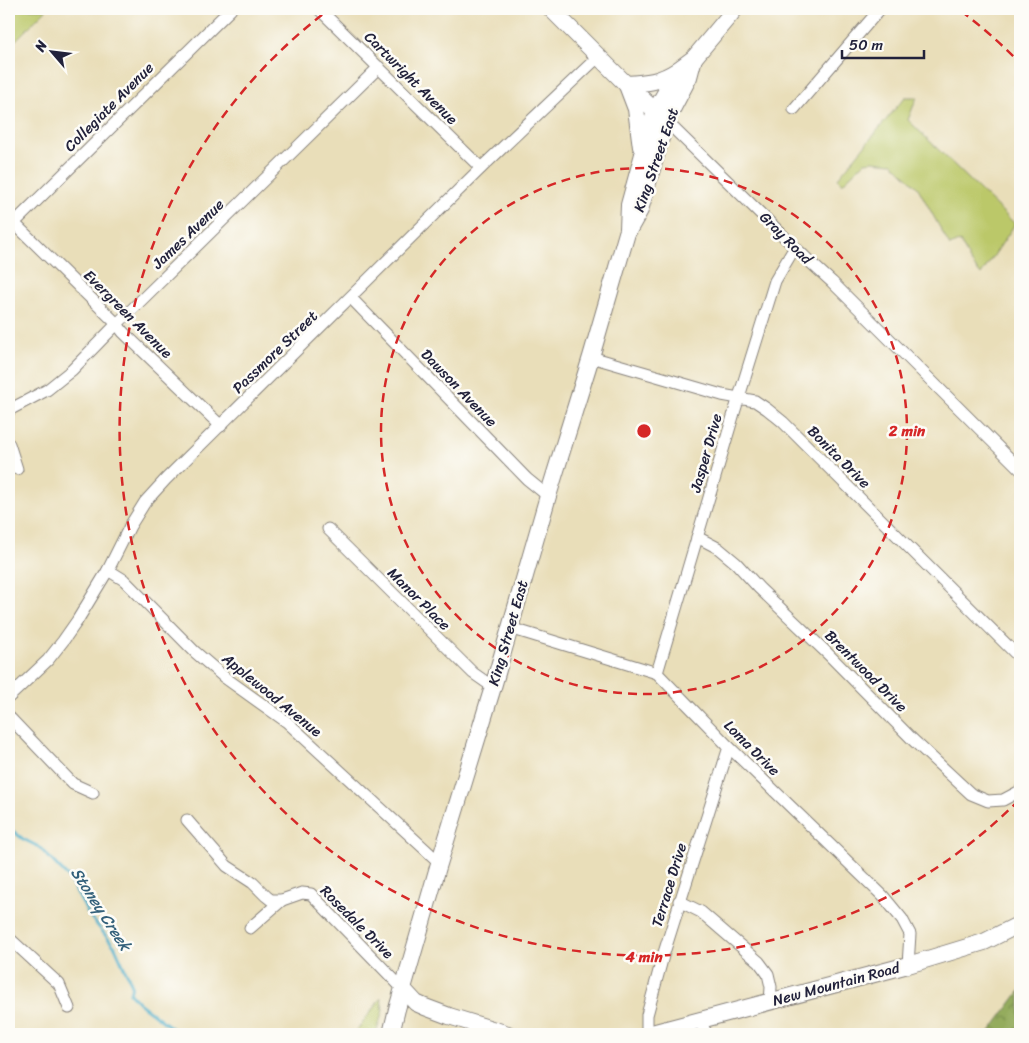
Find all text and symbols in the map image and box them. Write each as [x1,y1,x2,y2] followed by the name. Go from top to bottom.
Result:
[358,25,464,131] street label: Cartwright Avenue
[28,28,78,78] north arrow
[842,28,924,60] scale bar
[849,32,884,58] text: 50 m
[27,36,54,57] text: N
[58,56,160,158] street label: Collegiate Avenue
[626,104,686,216] street label: King Street East
[145,192,230,276] street label: James Avenue
[753,205,820,272] street label: Gray Road
[77,263,179,365] street label: Evergreen Avenue
[226,304,324,400] street label: Passmore Street
[414,343,504,434] street label: Dawson Avenue
[682,410,730,497] street label: Jasper Drive
[888,418,926,444] text: 2 min
[801,419,877,495] street label: Bonita Drive
[635,422,653,440] centre of rings
[381,561,457,637] street label: Manor Place
[480,577,536,689] street label: King Street East
[818,623,914,719] street label: Brentwood Drive
[215,646,328,744] street label: Applewood Avenue
[718,714,787,783] street label: Loma Drive
[644,839,694,930] street label: Terrace Drive
[63,861,140,959] water label: Stoney Creek
[314,879,400,965] street label: Rosedale Drive
[624,944,663,970] text: 4 min
[770,954,903,1013] street label: New Mountain Road

